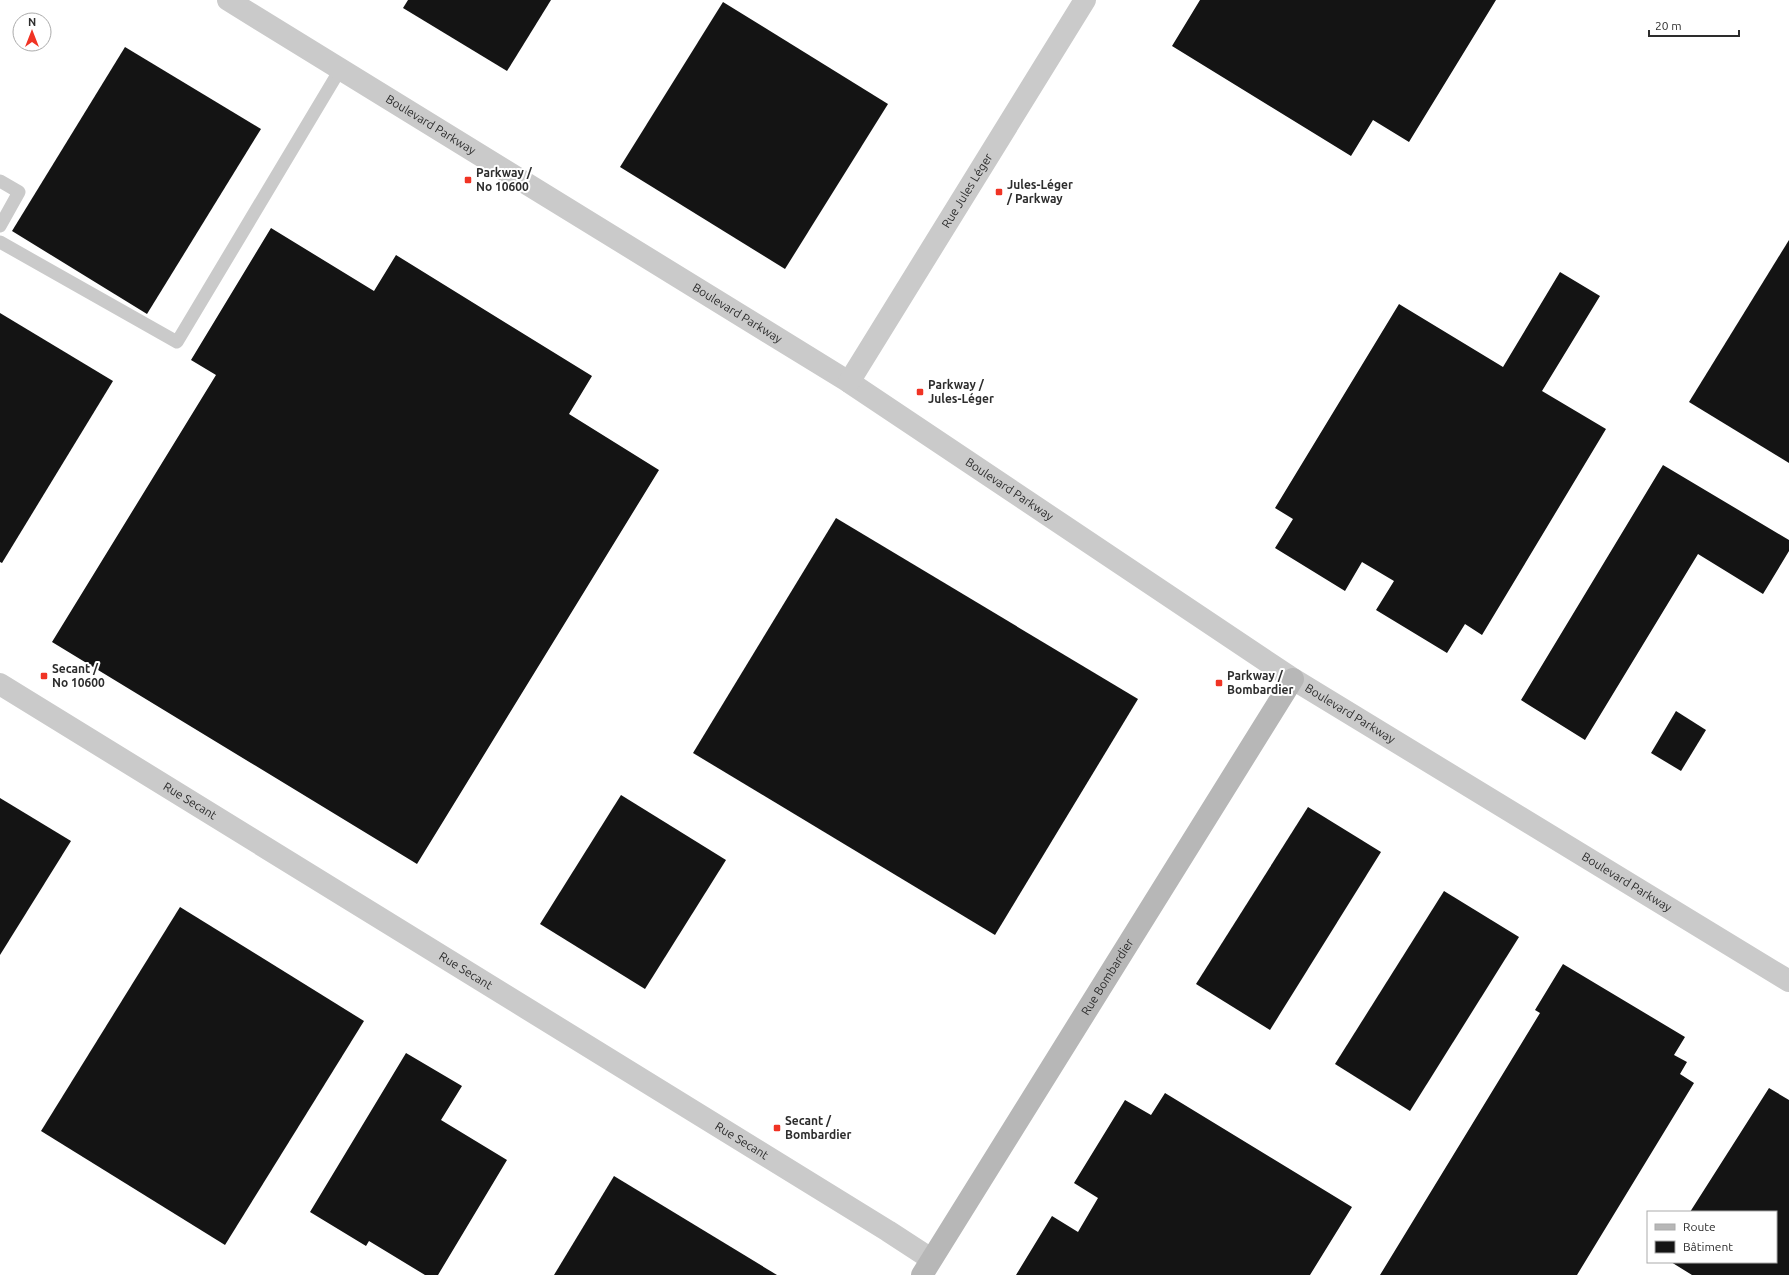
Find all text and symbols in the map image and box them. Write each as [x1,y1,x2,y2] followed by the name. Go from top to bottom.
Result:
[12,12,52,52] north arrow
[1649,12,1739,38] scale bar
[28,16,36,28] text: N
[1655,19,1682,32] text: 20 m
[384,92,478,157] street label: Boulevard Parkway
[939,150,995,230] street label: Rue Jules Léger
[476,166,533,193] place label: Parkway / No 10600
[463,175,473,185] marker: Parkway / No 10600
[1006,178,1073,205] place label: Jules-Léger / Parkway
[994,187,1004,197] marker: Jules-Léger / Parkway
[690,280,785,345] street label: Boulevard Parkway
[928,378,994,405] place label: Parkway / Jules-Léger
[915,387,925,397] marker: Parkway / Jules-Léger
[963,455,1056,523] street label: Boulevard Parkway
[52,662,105,689] place label: Secant / No 10600
[1227,669,1294,696] place label: Parkway / Bombardier
[39,671,49,681] marker: Secant / No 10600
[1214,678,1224,688] marker: Parkway / Bombardier
[1303,681,1398,746] street label: Boulevard Parkway
[161,779,219,822] street label: Rue Secant
[1580,849,1674,914] street label: Boulevard Parkway
[1078,936,1136,1017] street label: Rue Bombardier
[437,949,495,992] street label: Rue Secant
[785,1114,852,1141] place label: Secant / Bombardier
[713,1119,771,1162] street label: Rue Secant
[772,1123,782,1133] marker: Secant / Bombardier
[1647,1211,1777,1263] legend
[1683,1220,1716,1233] text: Route
[1683,1240,1733,1253] text: Bâtiment

